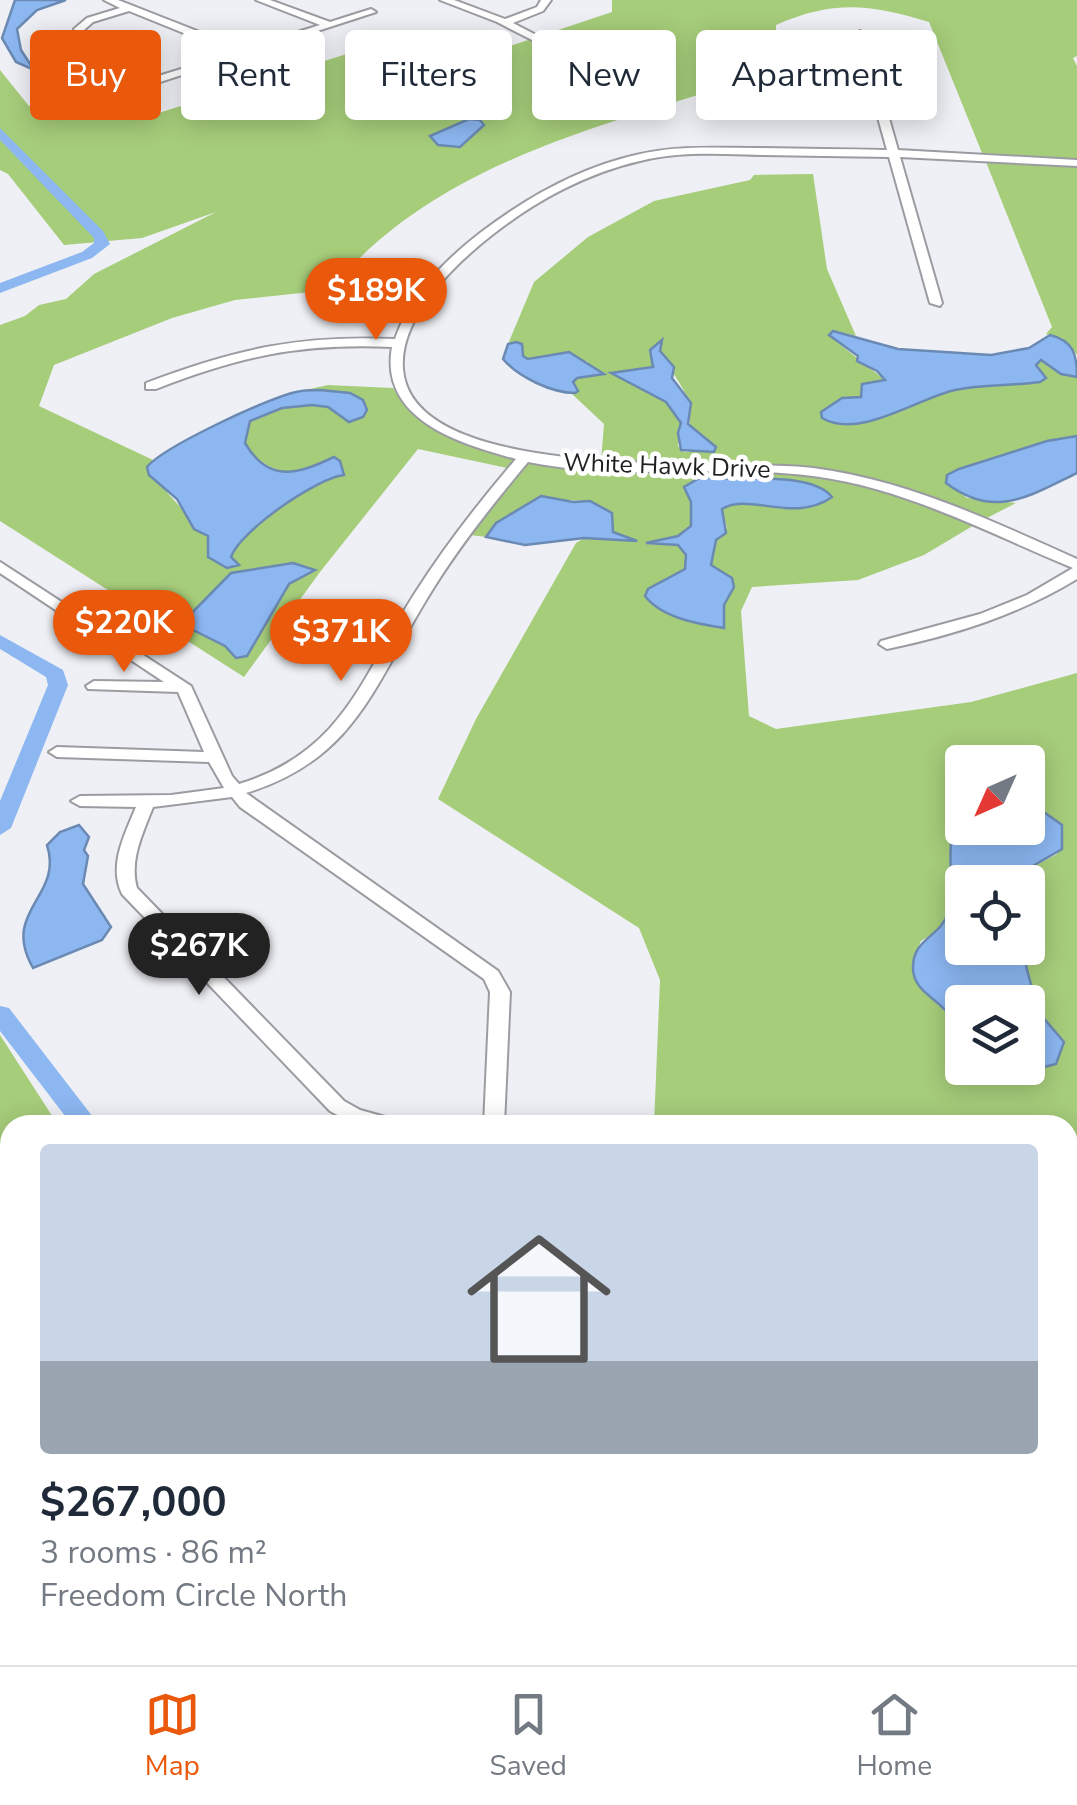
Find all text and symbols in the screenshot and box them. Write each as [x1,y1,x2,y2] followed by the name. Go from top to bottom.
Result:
[30,30,161,120] chip: Buy
[181,30,325,120] chip: Rent
[345,30,512,120] chip: Filters
[532,30,676,120] chip: New
[696,30,937,120] chip: Apartment
[306,258,446,343] pin: $189K
[327,269,425,312] text: $189K
[563,445,771,487] street label: White Hawk Drive
[54,590,194,675] pin: $220K
[271,599,411,684] pin: $371K
[75,601,173,644] text: $220K
[292,610,390,653] text: $371K
[945,745,1045,845] north arrow
[945,745,1045,1085] map controls
[945,865,1045,965] button: locate
[129,913,269,998] pin: $267K
[150,924,248,967] text: $267K
[945,985,1045,1085] button: layers
[449,1209,629,1389] icon: home
[40,1474,227,1531] text: $267,000
[40,1531,267,1574] text: 3 rooms · 86 m²
[40,1574,347,1617] text: Freedom Circle North
[145,1687,200,1785] tab: Map
[490,1687,567,1785] tab: Saved
[856,1687,932,1785] tab: Home

